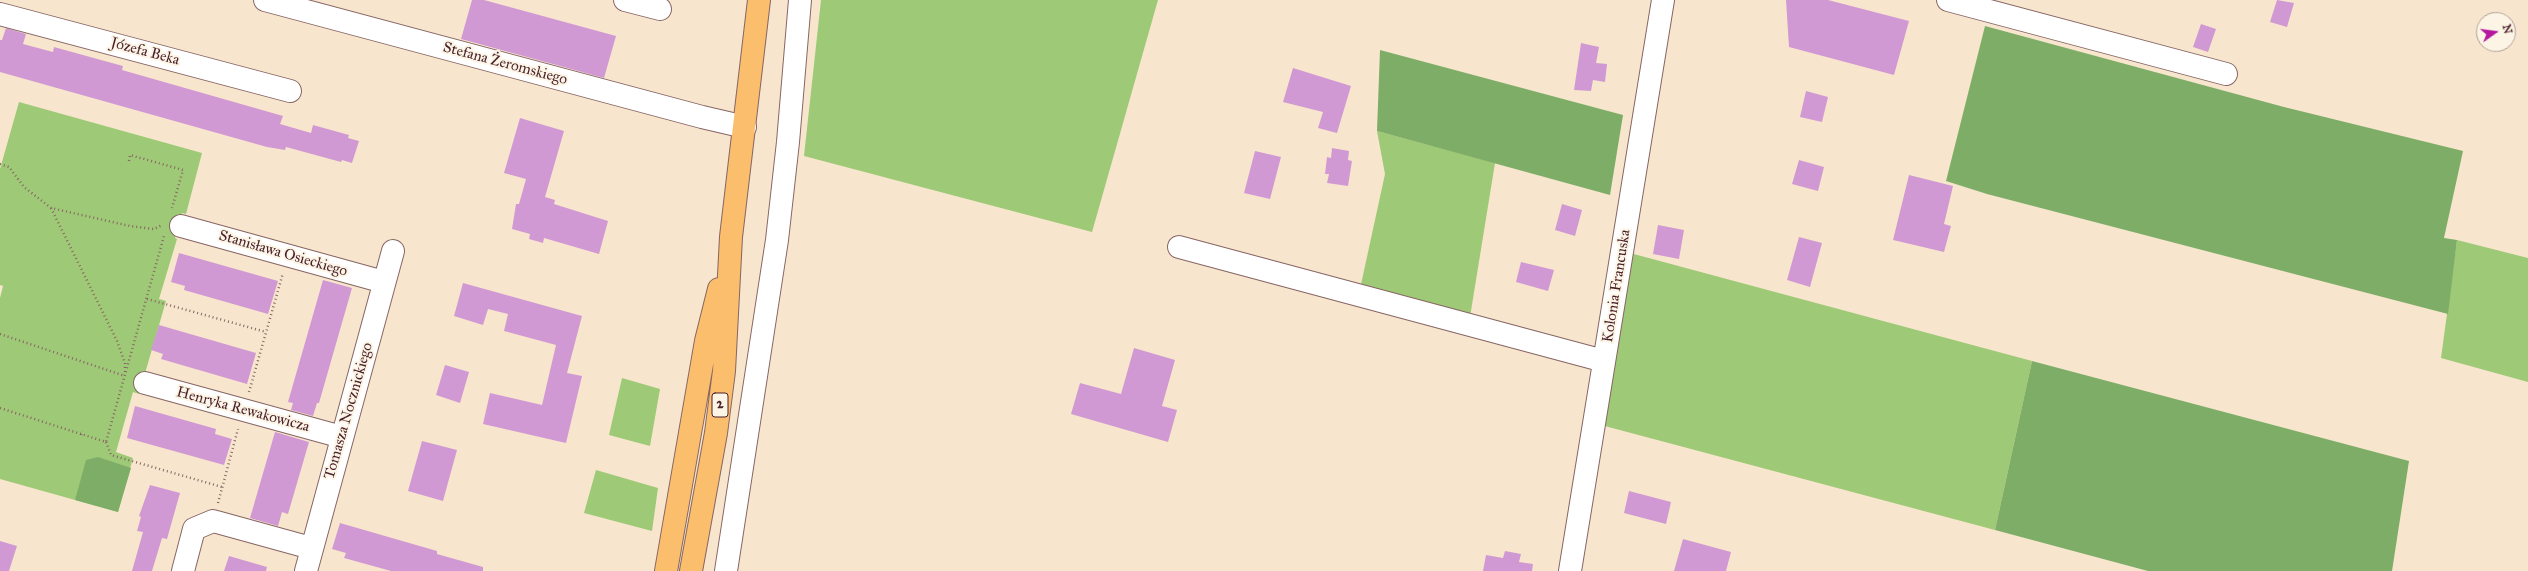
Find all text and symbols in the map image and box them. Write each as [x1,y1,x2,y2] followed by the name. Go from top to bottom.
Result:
[2476,12,2516,52] north arrow
[2500,23,2515,35] text: N
[109,34,181,70] street label: Józefa Beka
[441,39,569,89] street label: Stefana Żeromskiego
[217,227,349,281] street label: Stanisława Osieckiego
[1599,228,1635,344] street label: Kolonia Francuska
[321,341,377,481] street label: Tomasza Nocznickiego
[175,384,311,436] street label: Henryka Rewakowicza
[712,393,728,417] road number: 2

